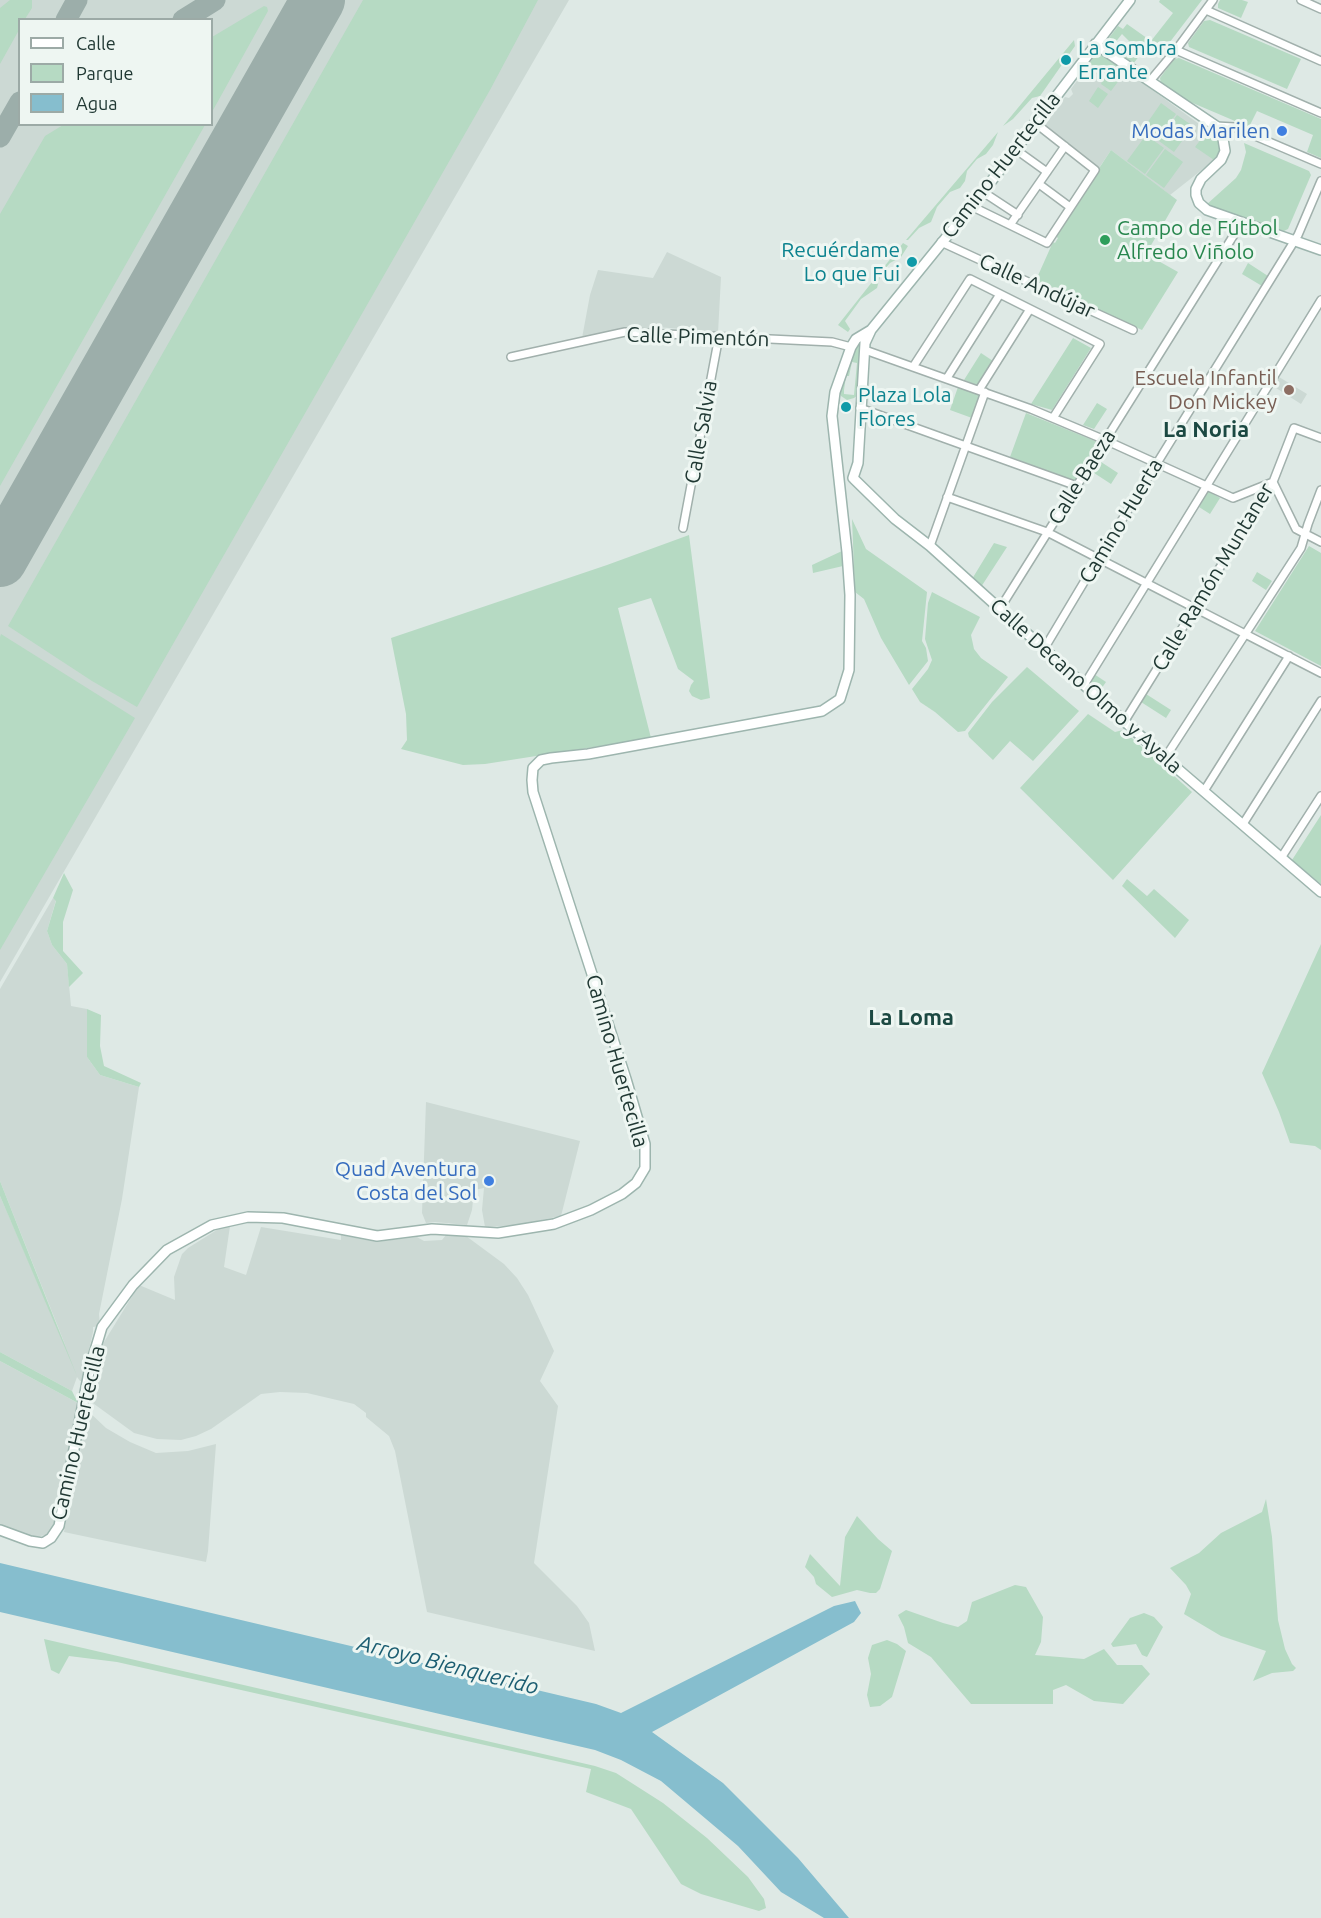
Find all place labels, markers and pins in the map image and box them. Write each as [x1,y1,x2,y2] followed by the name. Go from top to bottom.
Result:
[1078,35,1177,85] place label: La Sombra Errante
[1059,53,1073,67] marker: La Sombra Errante
[1131,118,1270,144] place label: Modas Marilen
[1275,124,1289,138] marker: Modas Marilen
[1117,215,1278,265] place label: Campo de Fútbol Alfredo Viñolo
[1098,233,1112,247] marker: Campo de Fútbol Alfredo Viñolo
[781,237,900,287] place label: Recuérdame Lo que Fui
[905,255,919,269] marker: Recuérdame Lo que Fui
[1135,365,1277,415] place label: Escuela Infantil Don Mickey
[858,382,951,432] place label: Plaza Lola Flores
[1282,383,1296,397] marker: Escuela Infantil Don Mickey
[839,400,853,414] marker: Plaza Lola Flores
[335,1156,477,1206] place label: Quad Aventura Costa del Sol
[482,1174,496,1188] marker: Quad Aventura Costa del Sol

